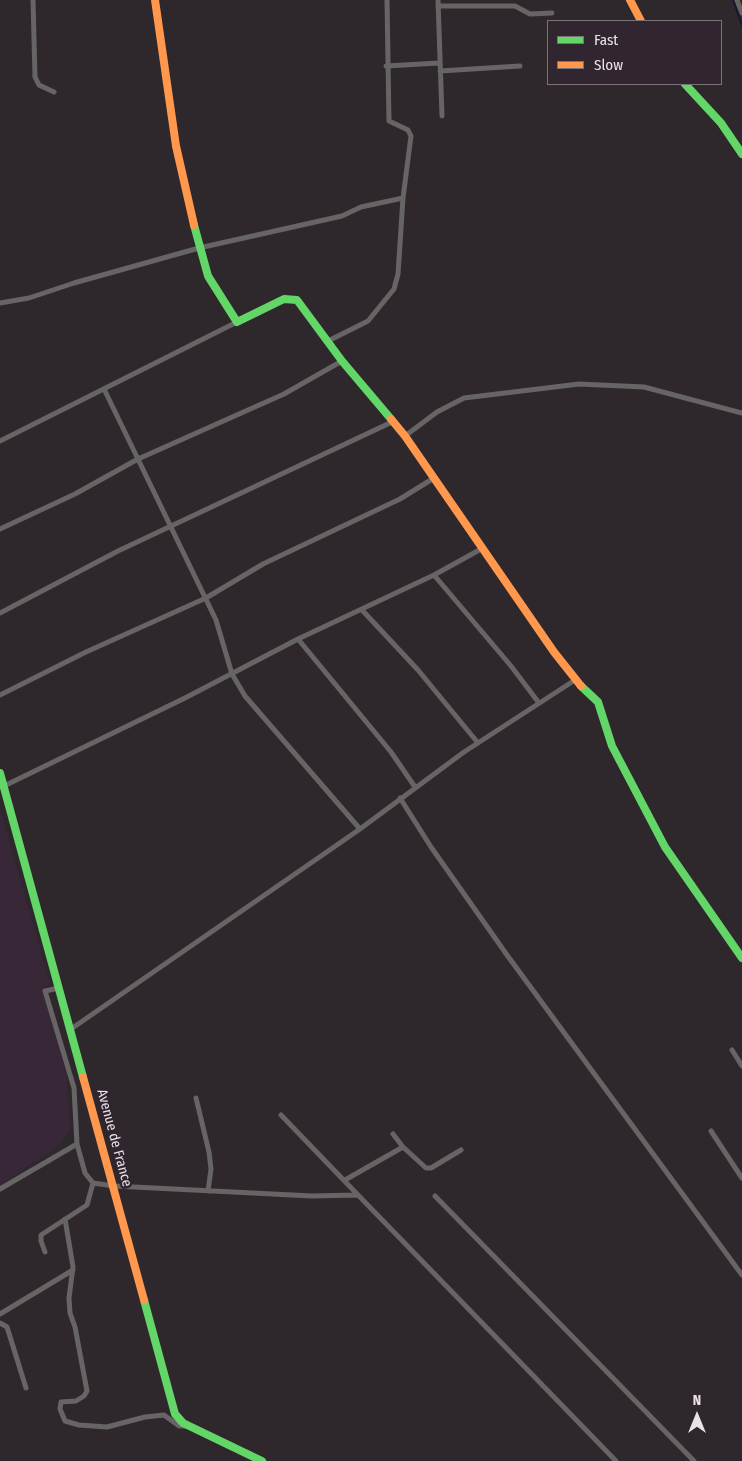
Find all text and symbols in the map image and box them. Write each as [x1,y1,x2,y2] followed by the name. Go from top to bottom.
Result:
[547,20,722,85] legend
[594,31,618,49] text: Fast
[594,56,623,74] text: Slow
[93,1088,135,1188] street label: Avenue de France
[672,1391,722,1441] north arrow
[693,1392,701,1409] text: N

